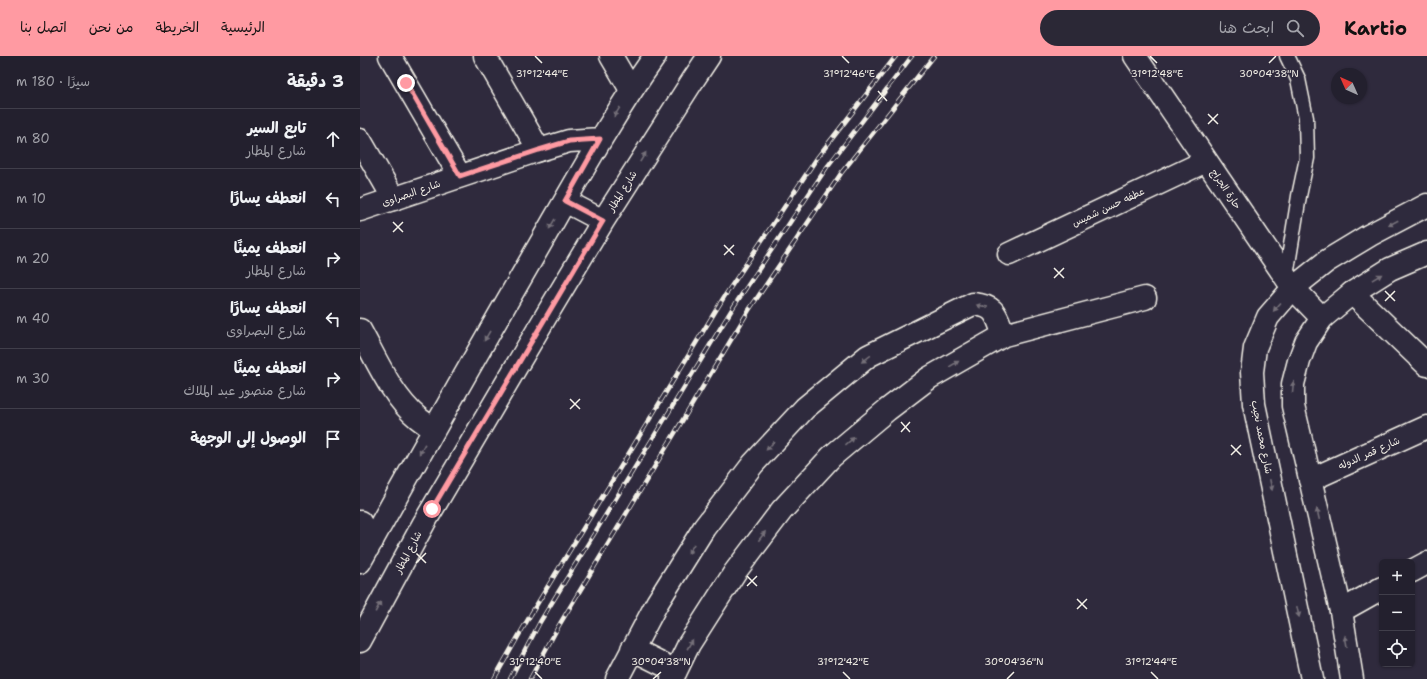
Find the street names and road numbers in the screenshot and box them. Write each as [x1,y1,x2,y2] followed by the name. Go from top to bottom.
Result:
[1207,166,1244,212] street label: حارة الجراج
[604,168,641,215] street label: شارع المطار
[380,177,443,210] street label: شارع البصراوى
[1070,185,1146,229] street label: عطفه حسن شميس
[1248,399,1276,475] street label: شارع محمد نجيب
[1336,434,1402,473] street label: شارع قمر الدوله
[391,528,426,577] street label: شارع المطار

